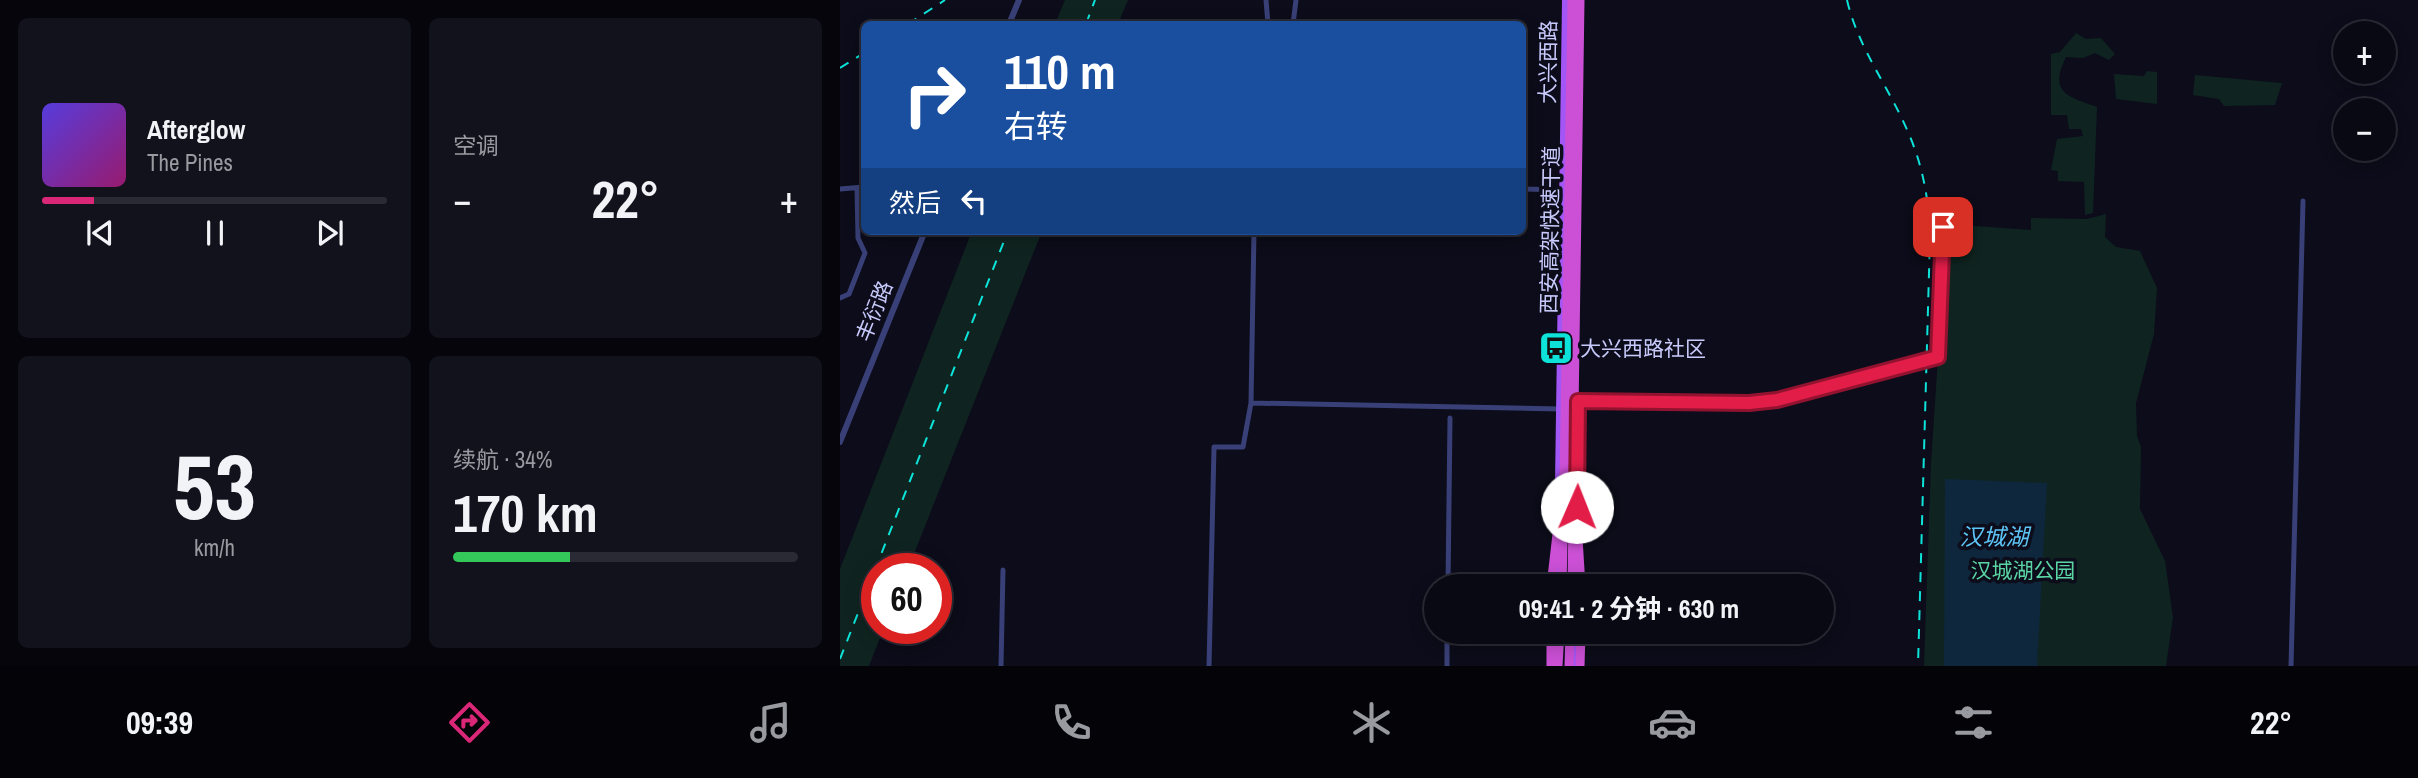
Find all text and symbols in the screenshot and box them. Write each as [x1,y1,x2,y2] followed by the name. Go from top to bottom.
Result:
[1533,20,1563,104] street label: 大兴西路
[2333,21,2396,161] map controls
[2333,21,2396,84] button: +
[1004,38,1116,104] text: 110 m
[889,49,980,140] icon: right
[2333,98,2396,161] button: −
[1004,105,1068,148] text: 右转
[147,112,245,147] text: Afterglow
[453,130,499,161] text: 空调
[1534,146,1566,314] street label: 西安高架快速干道
[147,147,233,178] text: The Pines
[591,164,660,234] text: 22°
[453,174,471,225] text: −
[780,174,798,225] text: +
[955,182,993,220] icon: left
[889,185,941,220] text: 然后
[1913,197,1973,257] pin
[1924,208,1962,246] icon: arrive
[81,214,119,252] icon: previous
[196,214,234,252] icon: pause
[311,214,349,252] icon: next
[849,276,899,346] street label: 丰衍路
[1537,329,1575,367] bus stop icon: 大兴西路社区
[1580,334,1706,363] place label: 大兴西路社区
[173,425,256,547] text: 53
[453,444,552,475] text: 续航 · 34%
[1540,470,1614,544] position arrow
[453,478,598,548] text: 170 km
[1960,521,2032,552] water label: 汉城湖
[194,532,235,563] text: km/h
[861,553,952,644] speed limit sign: 60
[1971,556,2076,585] park label: 汉城湖公园
[1519,591,1739,626] text: 09:41 · 2 分钟 · 630 m
[445,698,494,747] icon: directions
[746,698,795,747] icon: music
[1047,698,1096,747] icon: phone
[1347,698,1396,747] icon: climate
[1648,698,1697,747] icon: car
[1949,698,1998,747] icon: filters
[126,701,193,744] text: 09:39
[2250,701,2292,744] text: 22°

